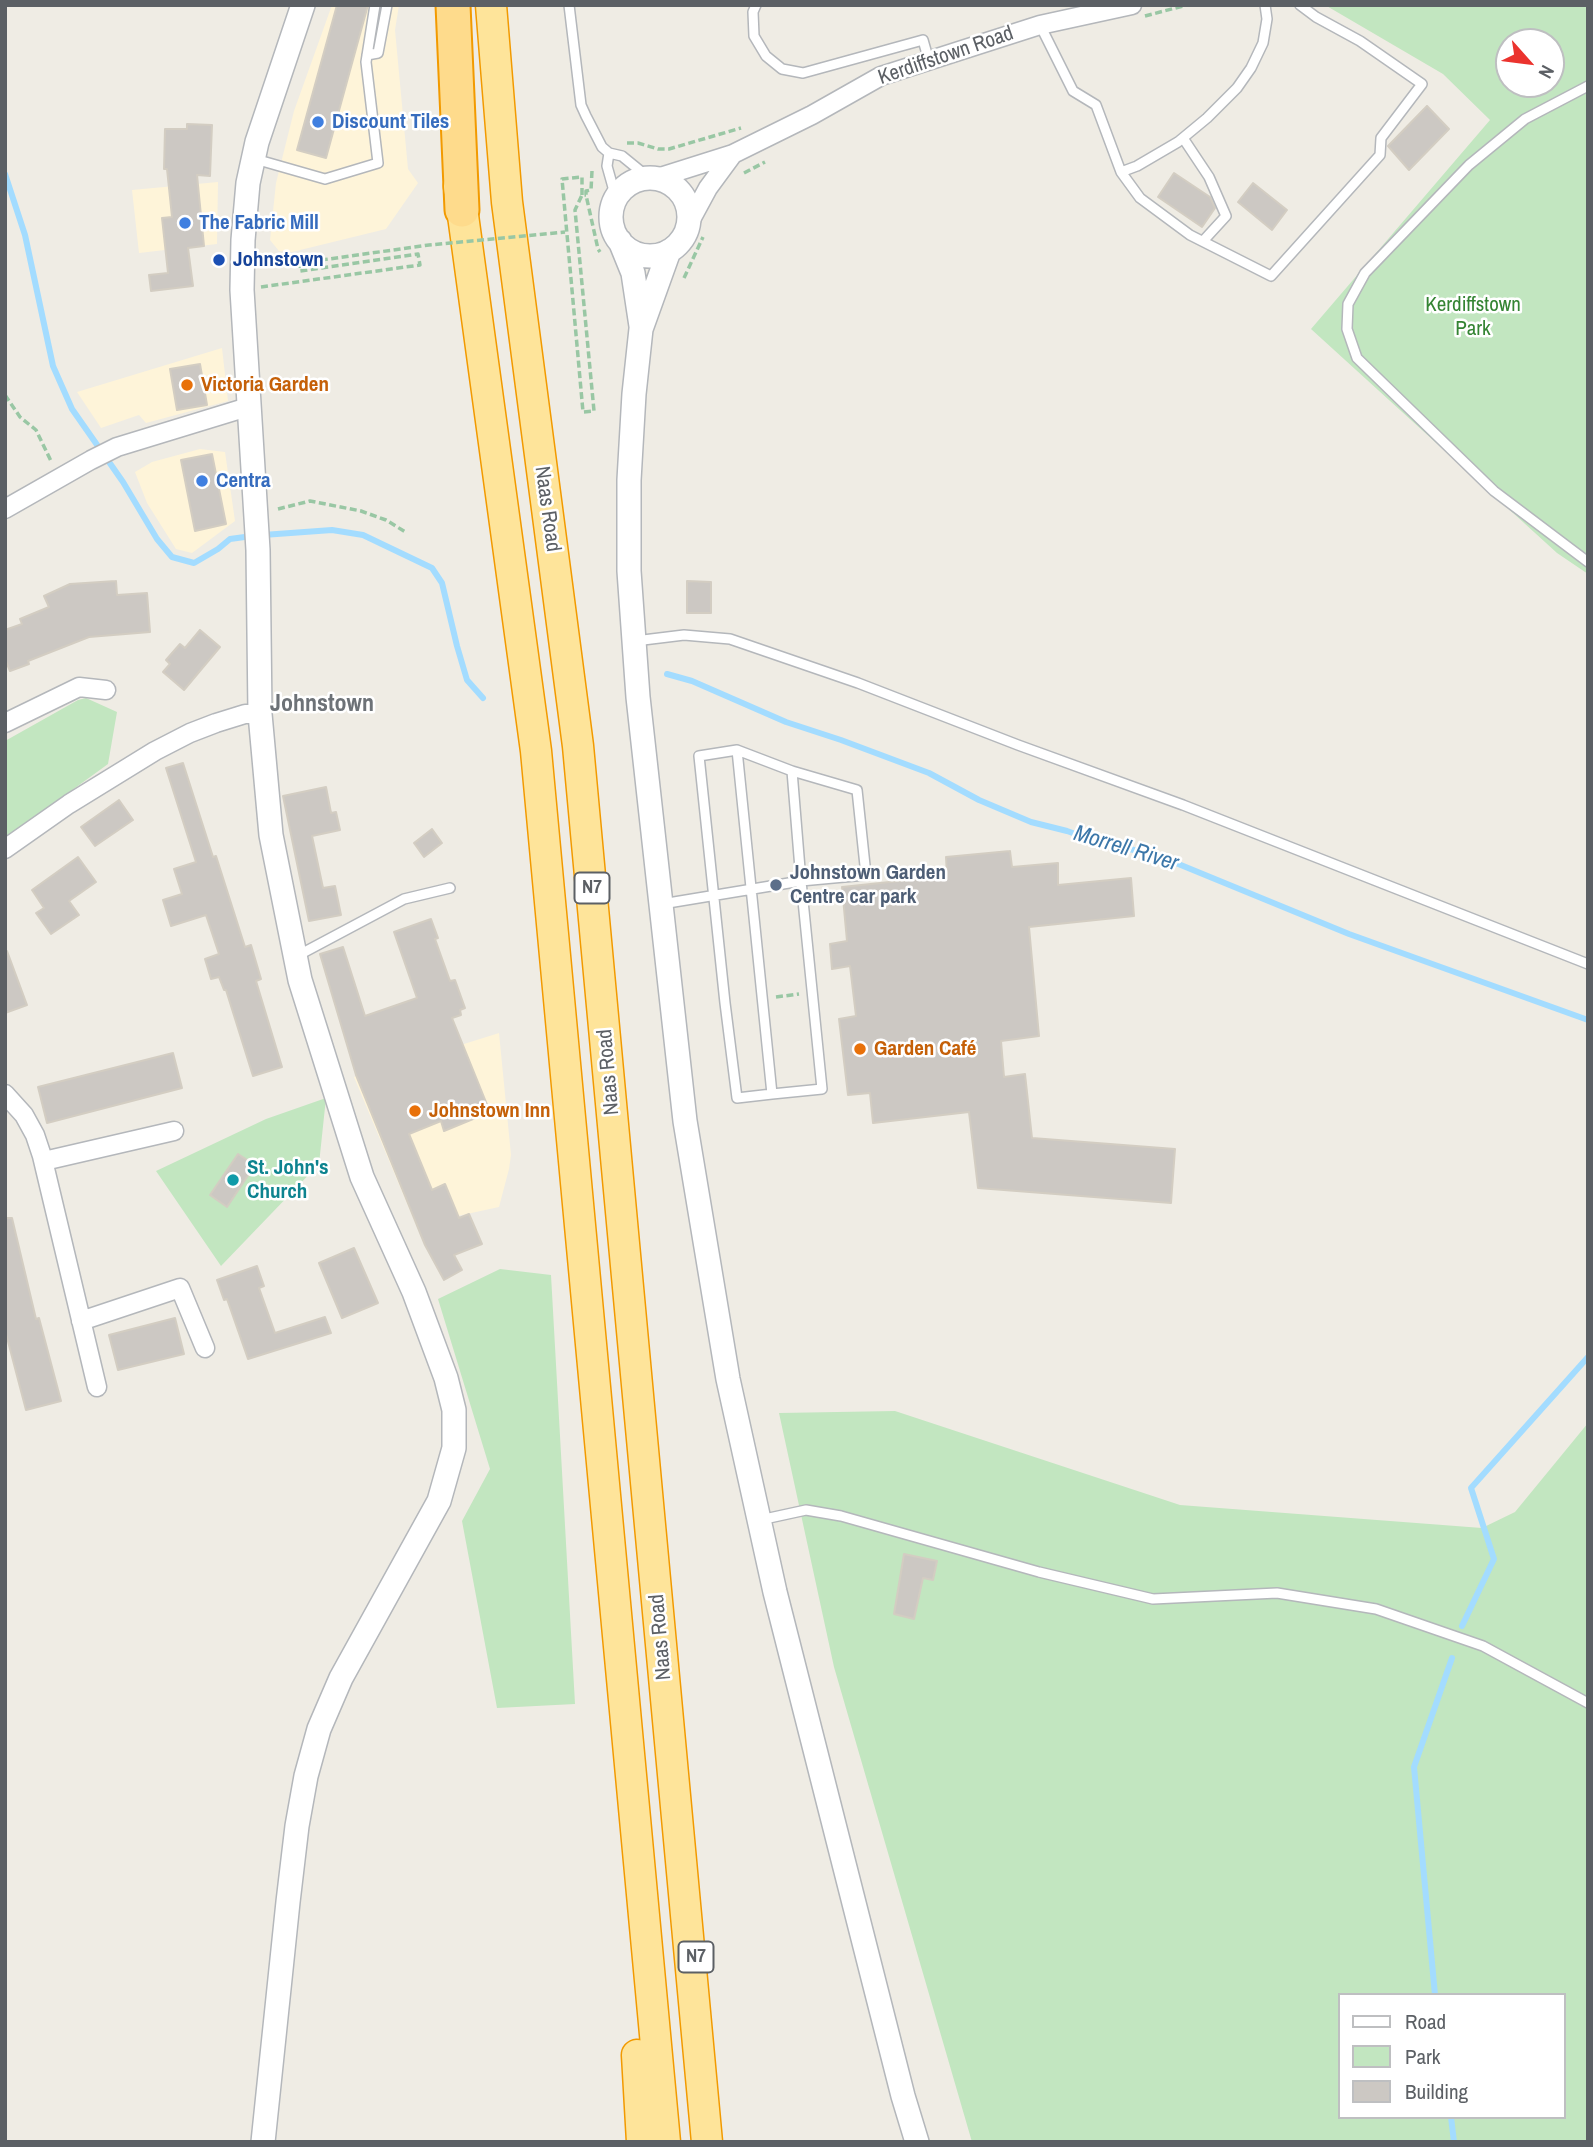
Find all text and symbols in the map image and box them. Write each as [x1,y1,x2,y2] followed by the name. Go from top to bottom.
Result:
[875,21,1017,91] street label: Kerdiffstown Road
[1495,28,1565,98] north arrow
[1533,61,1561,83] text: N
[332,109,449,135] place label: Discount Tiles
[310,114,326,130] marker: Discount Tiles
[199,210,319,236] place label: The Fabric Mill
[177,215,193,231] marker: The Fabric Mill
[233,247,324,273] place label: Johnstown
[211,252,227,268] marker: Johnstown
[1425,292,1521,342] park label: Kerdiffstown Park
[201,372,329,398] place label: Victoria Garden
[179,377,195,393] marker: Victoria Garden
[529,465,565,553] street label: Naas Road
[216,468,271,494] place label: Centra
[194,473,210,489] marker: Centra
[270,691,374,719] district label: Johnstown
[1070,820,1182,878] water label: Morrell River
[790,860,946,910] place label: Johnstown Garden Centre car park
[574,873,610,904] road number: N7
[768,877,784,893] marker: Johnstown Garden Centre car park
[593,1028,625,1116] street label: Naas Road
[874,1036,976,1062] place label: Garden Café
[852,1041,868,1057] marker: Garden Café
[429,1098,551,1124] place label: Johnstown Inn
[407,1103,423,1119] marker: Johnstown Inn
[247,1155,329,1205] place label: St. John's Church
[225,1172,241,1188] marker: St. John's Church
[645,1593,677,1681] street label: Naas Road
[678,1941,714,1972] road number: N7
[1338,1993,1565,2119] legend
[1405,2007,1446,2036] text: Road
[1405,2042,1440,2071] text: Park
[1405,2077,1468,2106] text: Building

